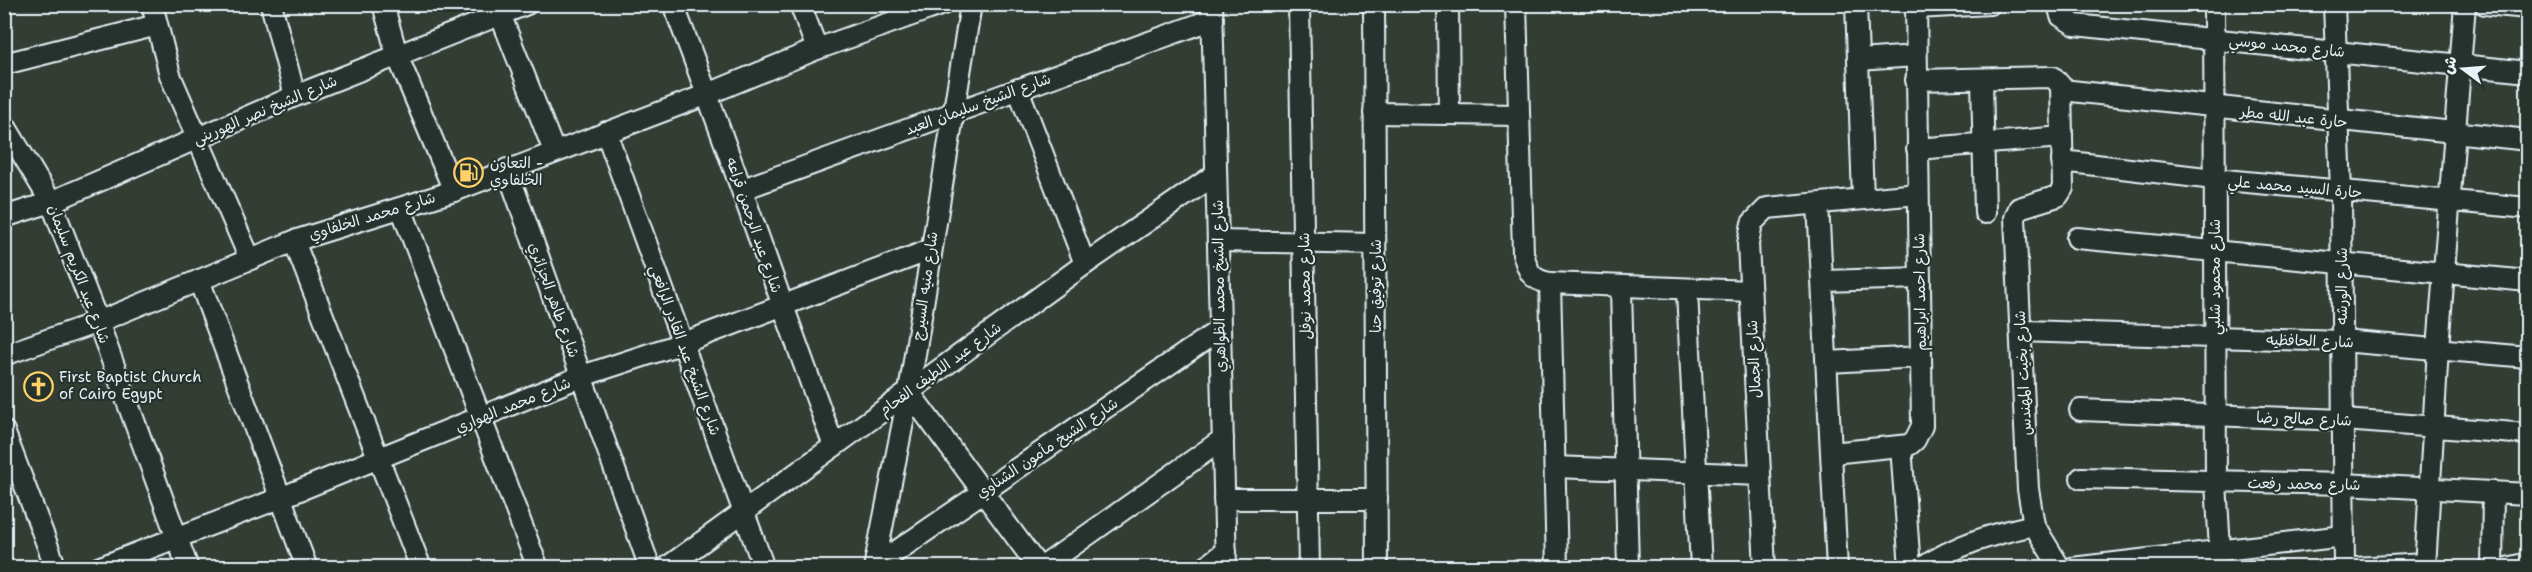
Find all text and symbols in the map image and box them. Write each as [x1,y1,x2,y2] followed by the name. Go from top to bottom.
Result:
[2228,30,2346,65] street label: شارع محمد موسي
[2433,39,2493,99] north arrow
[2437,54,2462,76] text: ش
[902,68,1054,140] street label: شارع الشيخ سليمان العبد
[190,71,341,152] street label: شارع الشيخ نصر الهوريني
[2237,101,2349,133] street label: حارة عبد الله مطر
[490,153,543,191] place label: التعاون - الخلفاوي
[721,154,787,296] street label: شارع عبد الرحمن قراعه
[453,156,485,188] fuel station icon: التعاون - الخلفاوي
[2227,171,2363,206] street label: حارة السيد محمد علي
[306,187,438,246] street label: شارع محمد الخلفاوي
[1207,200,1232,372] street label: شارع الشيخ محمد الظواهري
[41,202,115,347] street label: شارع عبد الكريم سليمان
[2205,219,2228,335] street label: شارع محمود شلبي
[907,230,943,342] street label: شارع منيه السيرج
[1294,232,1316,340] street label: شارع محمد نوفل
[1909,233,1933,351] street label: شارع احمد ابراهيم
[1366,239,1386,333] street label: شارع توفيق حنا
[523,240,584,361] street label: شارع طاهر الجزائري
[2332,247,2352,325] street label: شارع الورشه
[642,262,725,439] street label: شارع الشيخ عبد القادر الرافعي
[2010,310,2036,436] street label: شارع بخيت المهندس
[875,318,1007,422] street label: شارع عبد اللطيف الفحام
[1742,319,1766,399] street label: شارع الجمال
[2266,329,2354,353] street label: شارع الحافظيه
[59,367,202,404] place label: First Baptist Church of Cairo Egypt
[22,370,54,402] church icon: First Baptist Church of Cairo Egypt
[452,373,574,438] street label: شارع محمد الهواري
[972,393,1122,504] street label: شارع الشيخ مأمون الشناوي
[2256,407,2352,431] street label: شارع صالح رضا
[2247,473,2361,495] street label: شارع محمد رفعت

